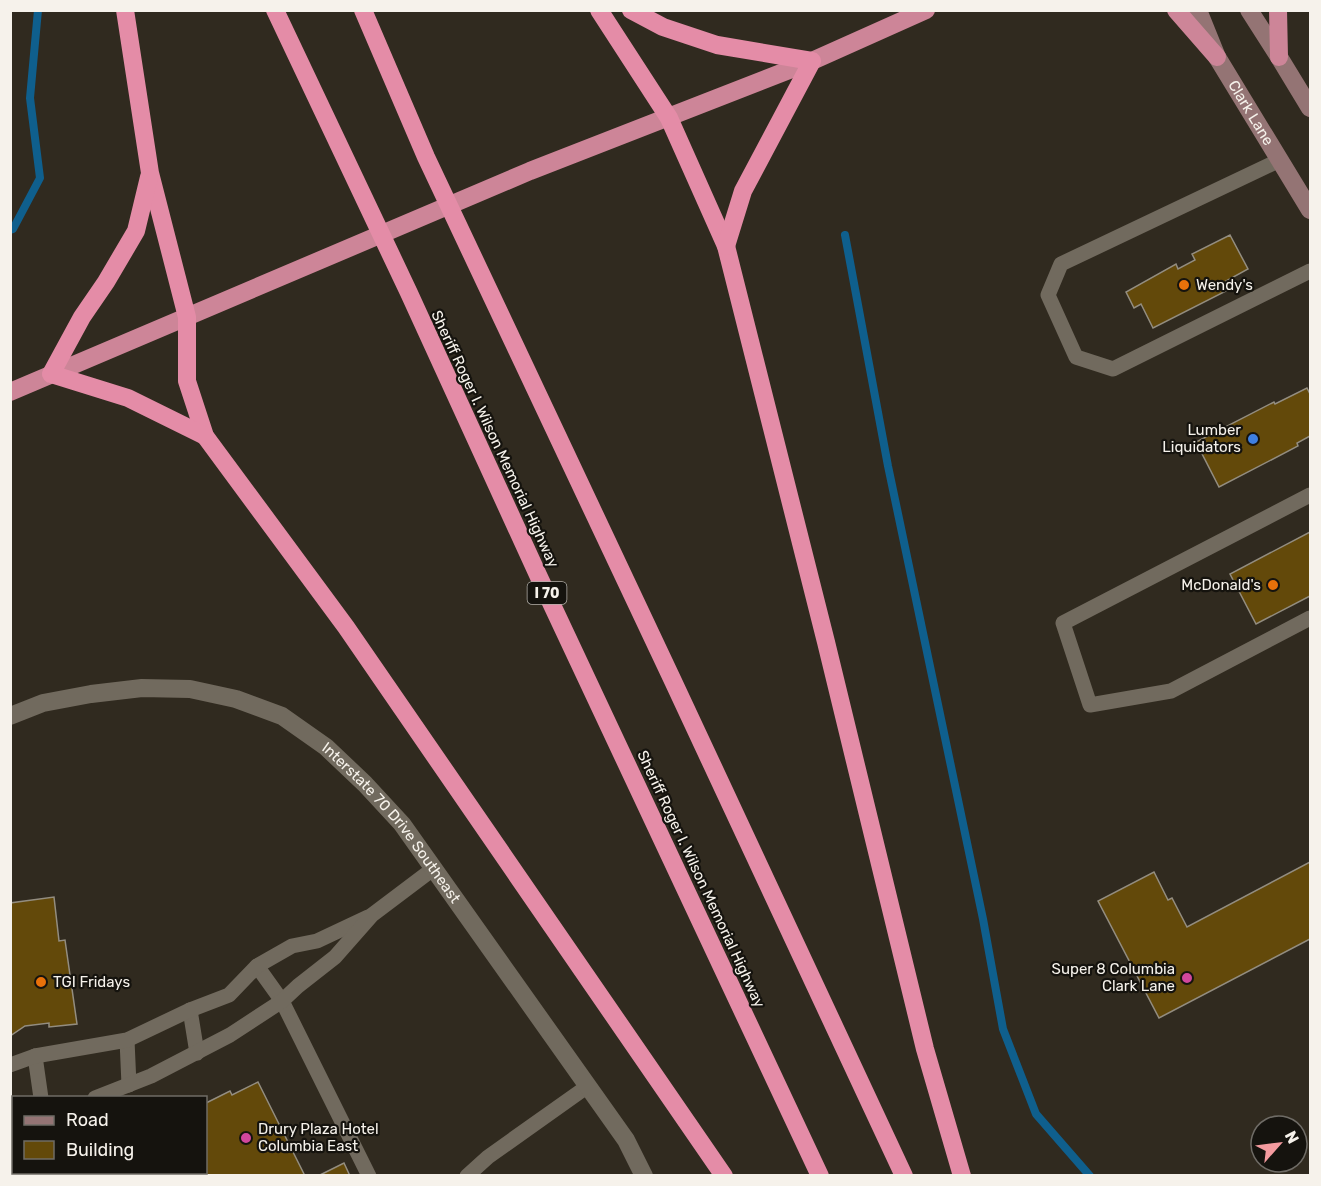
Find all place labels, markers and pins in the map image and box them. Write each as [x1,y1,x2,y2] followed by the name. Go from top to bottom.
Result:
[1196,276,1253,294] place label: Wendy's
[1177,278,1191,292] marker: Wendy's
[1162,421,1241,456] place label: Lumber Liquidators
[1246,432,1260,446] marker: Lumber Liquidators
[1181,576,1261,594] place label: McDonald's
[1266,578,1280,592] marker: McDonald's
[1052,960,1175,995] place label: Super 8 Columbia Clark Lane
[1180,971,1194,985] marker: Super 8 Columbia Clark Lane
[53,973,130,991] place label: TGI Fridays
[34,975,48,989] marker: TGI Fridays
[258,1120,379,1155] place label: Drury Plaza Hotel Columbia East
[239,1131,253,1145] marker: Drury Plaza Hotel Columbia East

